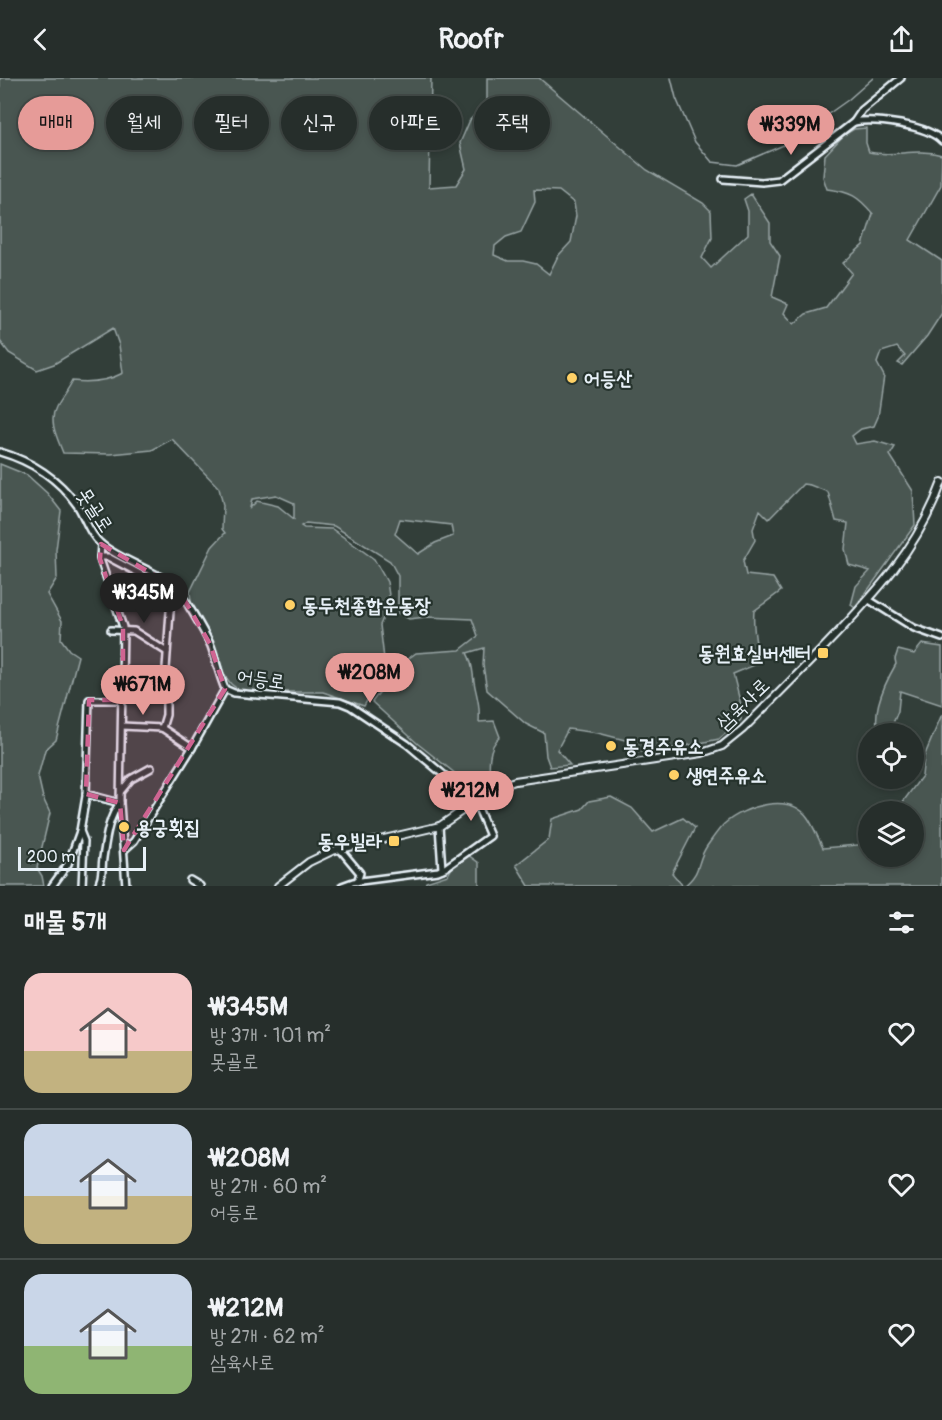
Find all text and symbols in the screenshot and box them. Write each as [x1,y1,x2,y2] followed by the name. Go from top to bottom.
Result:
[24,23,57,56] icon: back
[438,23,504,56] text: Roofr
[885,23,918,56] icon: share
[18,96,94,150] chip: 매매
[106,96,182,150] chip: 월세
[194,96,269,150] chip: 필터
[281,96,357,150] chip: 신규
[369,96,462,150] chip: 아파트
[474,96,550,150] chip: 주택
[749,105,833,156] pin: ₩339M
[761,112,821,137] text: ₩339M
[584,366,632,391] place label: 어등산
[565,371,579,385] marker: 어등산
[71,483,119,537] street label: 못골로
[102,573,186,624] pin: ₩345M
[114,580,174,605] text: ₩345M
[302,593,431,618] place label: 동두천종합운동장
[283,598,297,612] marker: 동두천종합운동장
[698,641,811,666] place label: 동원효실버센터
[816,646,830,660] marker: 동원효실버센터
[328,653,412,704] pin: ₩208M
[339,660,401,685] text: ₩208M
[235,663,287,695] street label: 어등로
[101,665,185,716] pin: ₩671M
[115,672,171,697] text: ₩671M
[711,673,775,735] street label: 삼육사로
[858,723,924,867] map controls
[858,723,924,789] button: locate
[623,734,703,759] place label: 동경주유소
[604,739,618,753] marker: 동경주유소
[686,763,766,788] place label: 생연주유소
[667,768,681,782] marker: 생연주유소
[429,771,513,822] pin: ₩212M
[443,778,499,803] text: ₩212M
[858,801,924,867] button: layers
[136,815,200,840] place label: 용궁횟집
[117,820,131,834] marker: 용궁횟집
[318,829,383,854] place label: 동우빌라
[387,834,401,848] marker: 동우빌라
[18,844,146,872] scale bar
[27,847,75,867] text: 200 m
[24,906,107,938] text: 매물 5개
[885,906,918,939] icon: filters
[210,991,288,1023] text: ₩345M
[72,997,144,1069] icon: home
[885,1017,918,1050] icon: heart
[210,1023,331,1048] text: 방 3개 · 101 m²
[210,1049,258,1074] text: 못골로
[210,1142,290,1174] text: ₩208M
[72,1148,144,1220] icon: home
[885,1168,918,1201] icon: heart
[210,1174,327,1199] text: 방 2개 · 60 m²
[210,1200,258,1225] text: 어등로
[210,1292,284,1324] text: ₩212M
[72,1298,144,1370] icon: home
[885,1318,918,1351] icon: heart
[210,1324,325,1349] text: 방 2개 · 62 m²
[210,1350,274,1375] text: 삼육사로

